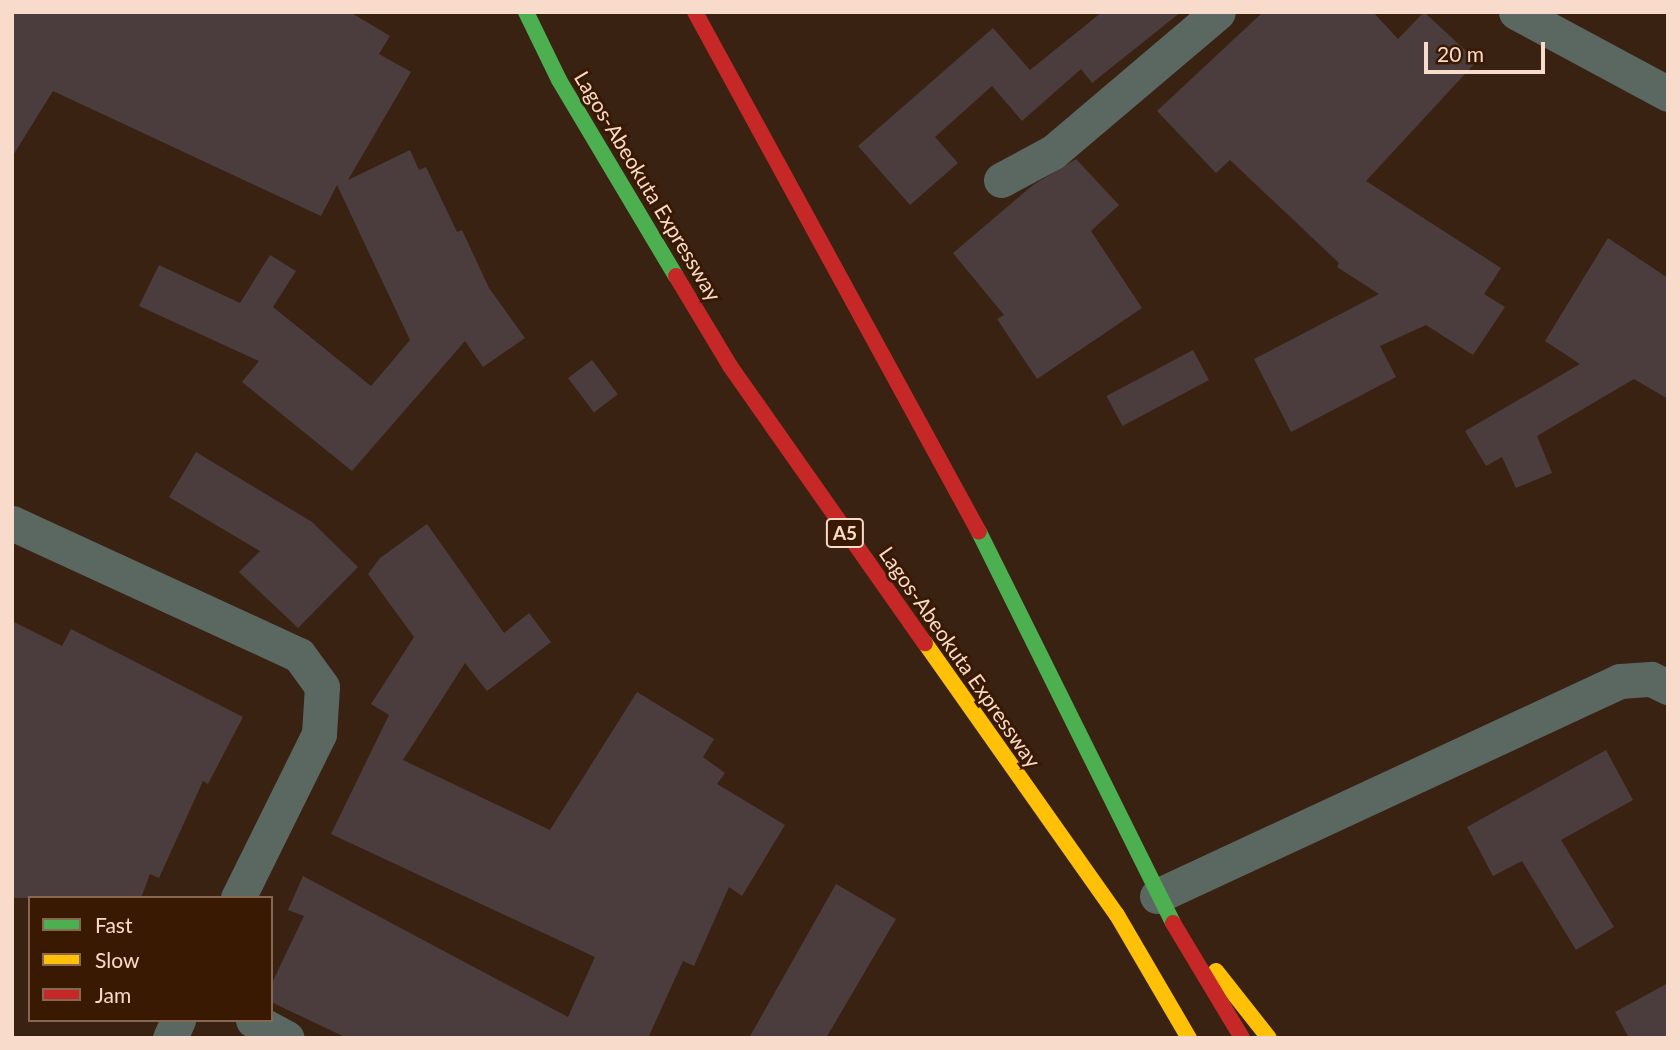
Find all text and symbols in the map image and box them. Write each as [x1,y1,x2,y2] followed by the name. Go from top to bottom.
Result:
[1428,28,1549,72] scale bar
[1437,41,1484,66] text: 20 m
[569,67,727,305] street label: Lagos-Abeokuta Expressway
[826,518,864,548] road number: A5
[874,542,1046,772] street label: Lagos-Abeokuta Expressway
[28,896,273,1022] legend
[95,912,132,937] text: Fast
[95,947,139,972] text: Slow
[95,982,131,1007] text: Jam

